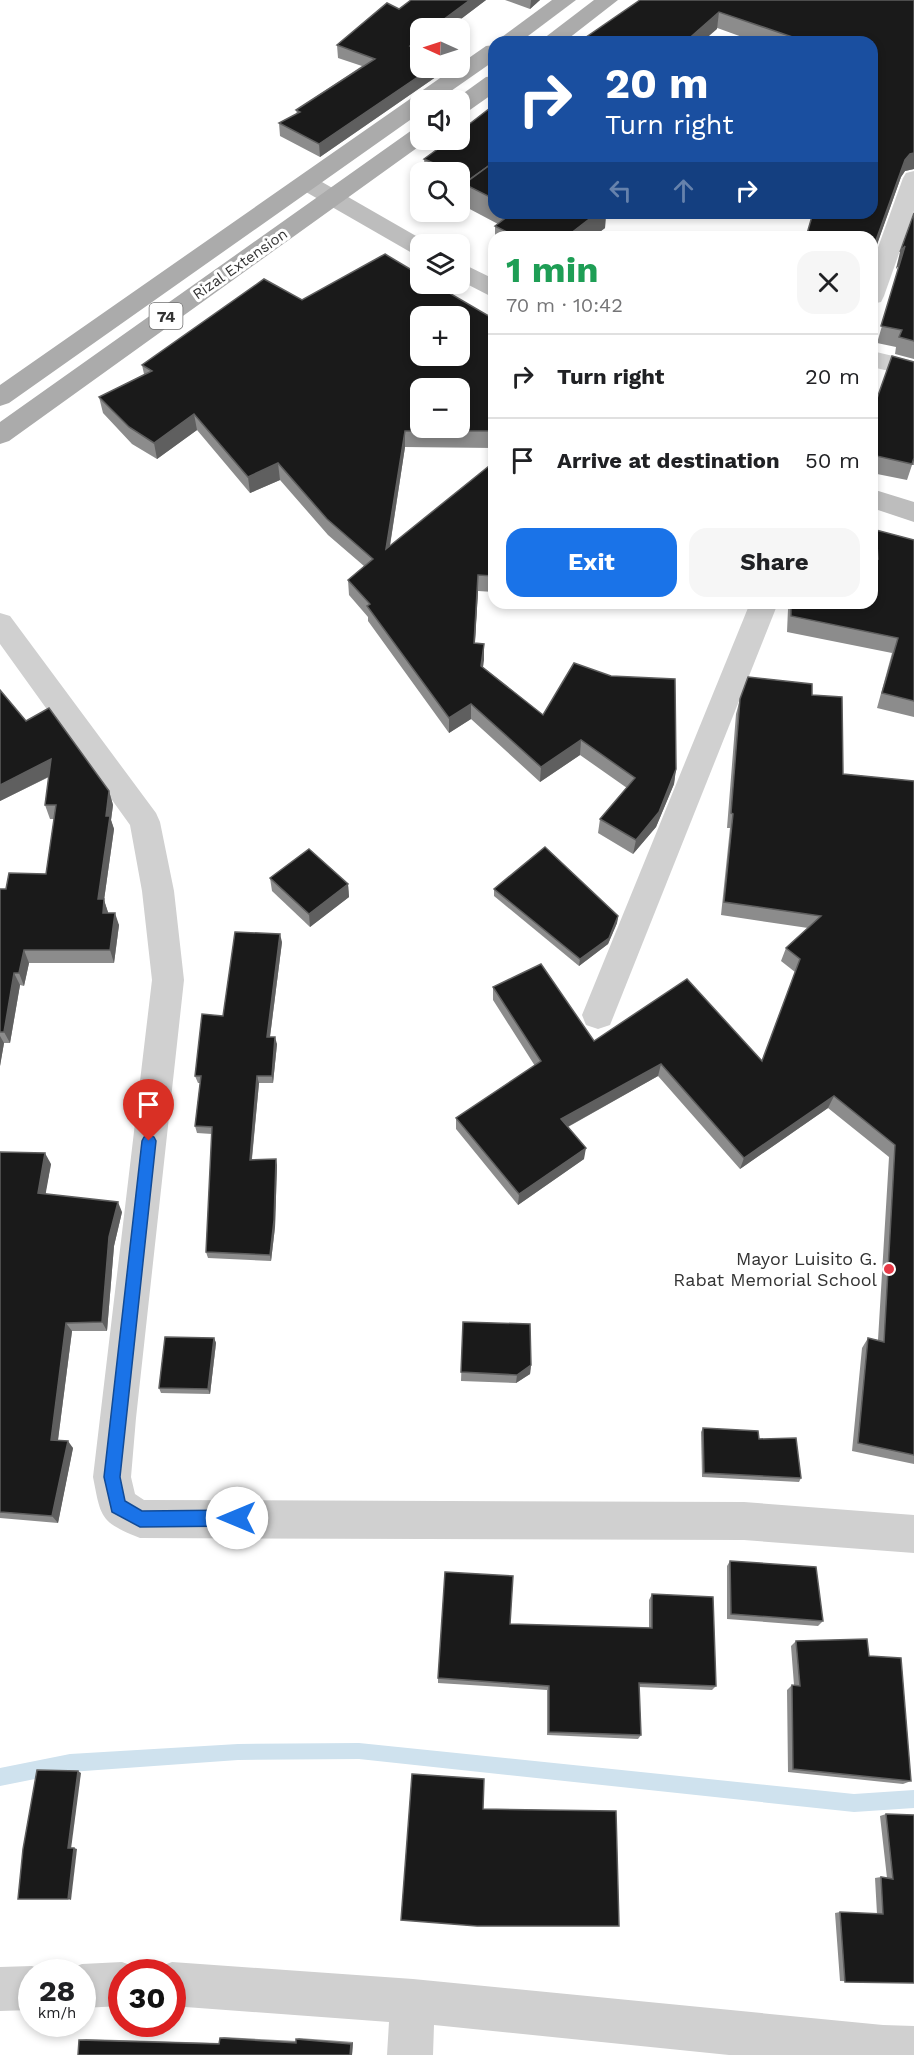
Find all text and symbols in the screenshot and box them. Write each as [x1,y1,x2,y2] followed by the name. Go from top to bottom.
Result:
[410,18,470,78] north arrow
[410,18,470,438] map controls
[605,59,709,108] text: 20 m
[506,60,584,138] icon: right
[410,90,470,150] button: sound
[605,109,734,141] text: Turn right
[410,162,470,222] button: search
[604,174,637,207] icon: left
[667,174,700,207] icon: ahead
[730,174,763,207] icon: right
[189,225,291,303] street label: Rizal Extension
[410,234,470,294] button: layers
[506,249,598,291] text: 1 min
[797,251,860,314] button: close
[506,293,623,317] text: 70 m · 10:42
[150,303,182,329] road number: 74
[410,306,470,366] button: +
[506,360,539,393] icon: right
[557,364,664,389] text: Turn right
[805,364,860,389] text: 20 m
[410,378,470,438] button: −
[506,444,539,477] icon: arrive
[557,448,780,473] text: Arrive at destination
[805,448,860,473] text: 50 m
[506,528,677,597] button: Exit
[689,528,860,597] button: Share
[123,1079,174,1141] pin
[132,1088,165,1121] icon: arrive
[673,1248,877,1290] place label: Mayor Luisito G. Rabat Memorial School
[882,1262,896,1276] marker: Mayor Luisito G. Rabat Memorial School
[205,1486,269,1550] position arrow
[108,1959,186,2037] speed limit sign: 30
[39,1973,75,2008] text: 28
[38,2004,76,2022] text: km/h

